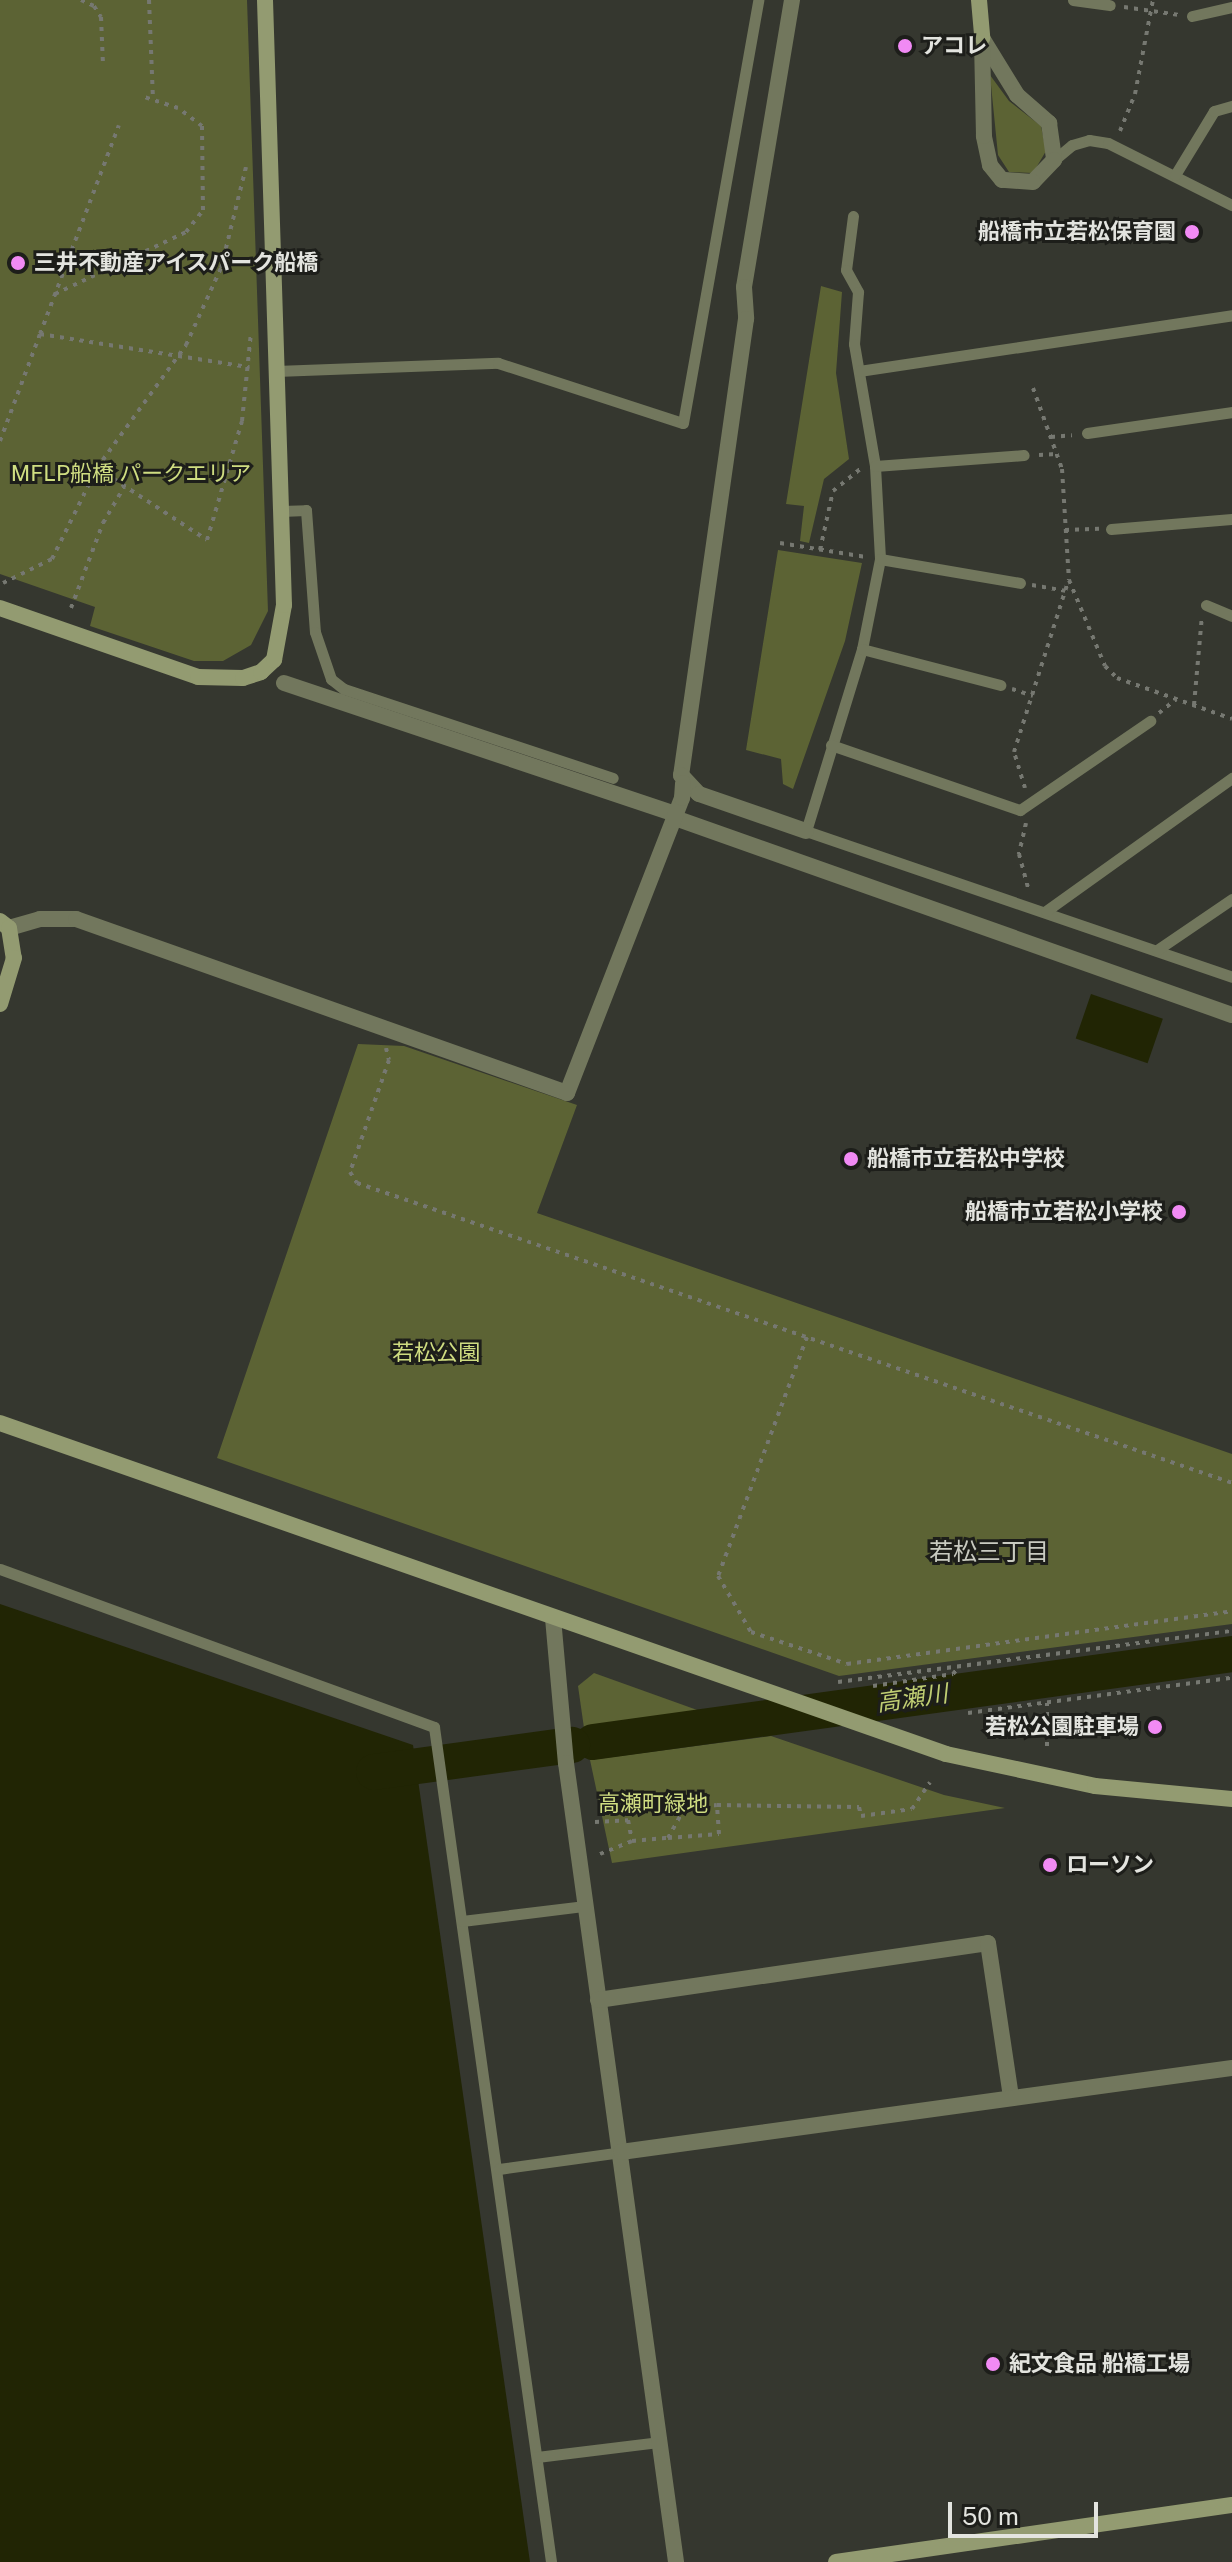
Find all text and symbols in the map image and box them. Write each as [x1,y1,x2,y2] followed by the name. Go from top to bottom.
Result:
[921,33,987,59] place label: アコレ
[896,37,914,55] marker: アコレ
[978,219,1176,245] place label: 船橋市立若松保育園
[1183,223,1201,241] marker: 船橋市立若松保育園
[34,250,320,276] place label: 三井不動産アイスパーク船橋
[9,254,27,272] marker: 三井不動産アイスパーク船橋
[11,461,251,487] park label: MFLP船橋 パークエリア
[867,1146,1065,1172] place label: 船橋市立若松中学校
[842,1150,860,1168] marker: 船橋市立若松中学校
[965,1199,1163,1225] place label: 船橋市立若松小学校
[1170,1203,1188,1221] marker: 船橋市立若松小学校
[392,1340,480,1366] park label: 若松公園
[929,1538,1049,1566] district label: 若松三丁目
[874,1679,950,1717] water label: 高瀬川
[985,1714,1139,1740] place label: 若松公園駐車場
[1146,1718,1164,1736] marker: 若松公園駐車場
[598,1791,708,1817] park label: 高瀬町緑地
[1066,1852,1154,1878] place label: ローソン
[1041,1856,1059,1874] marker: ローソン
[1009,2351,1190,2377] place label: 紀文食品 船橋工場
[984,2355,1002,2373] marker: 紀文食品 船橋工場
[952,2486,1102,2536] scale bar
[962,2502,1019,2530] text: 50 m

